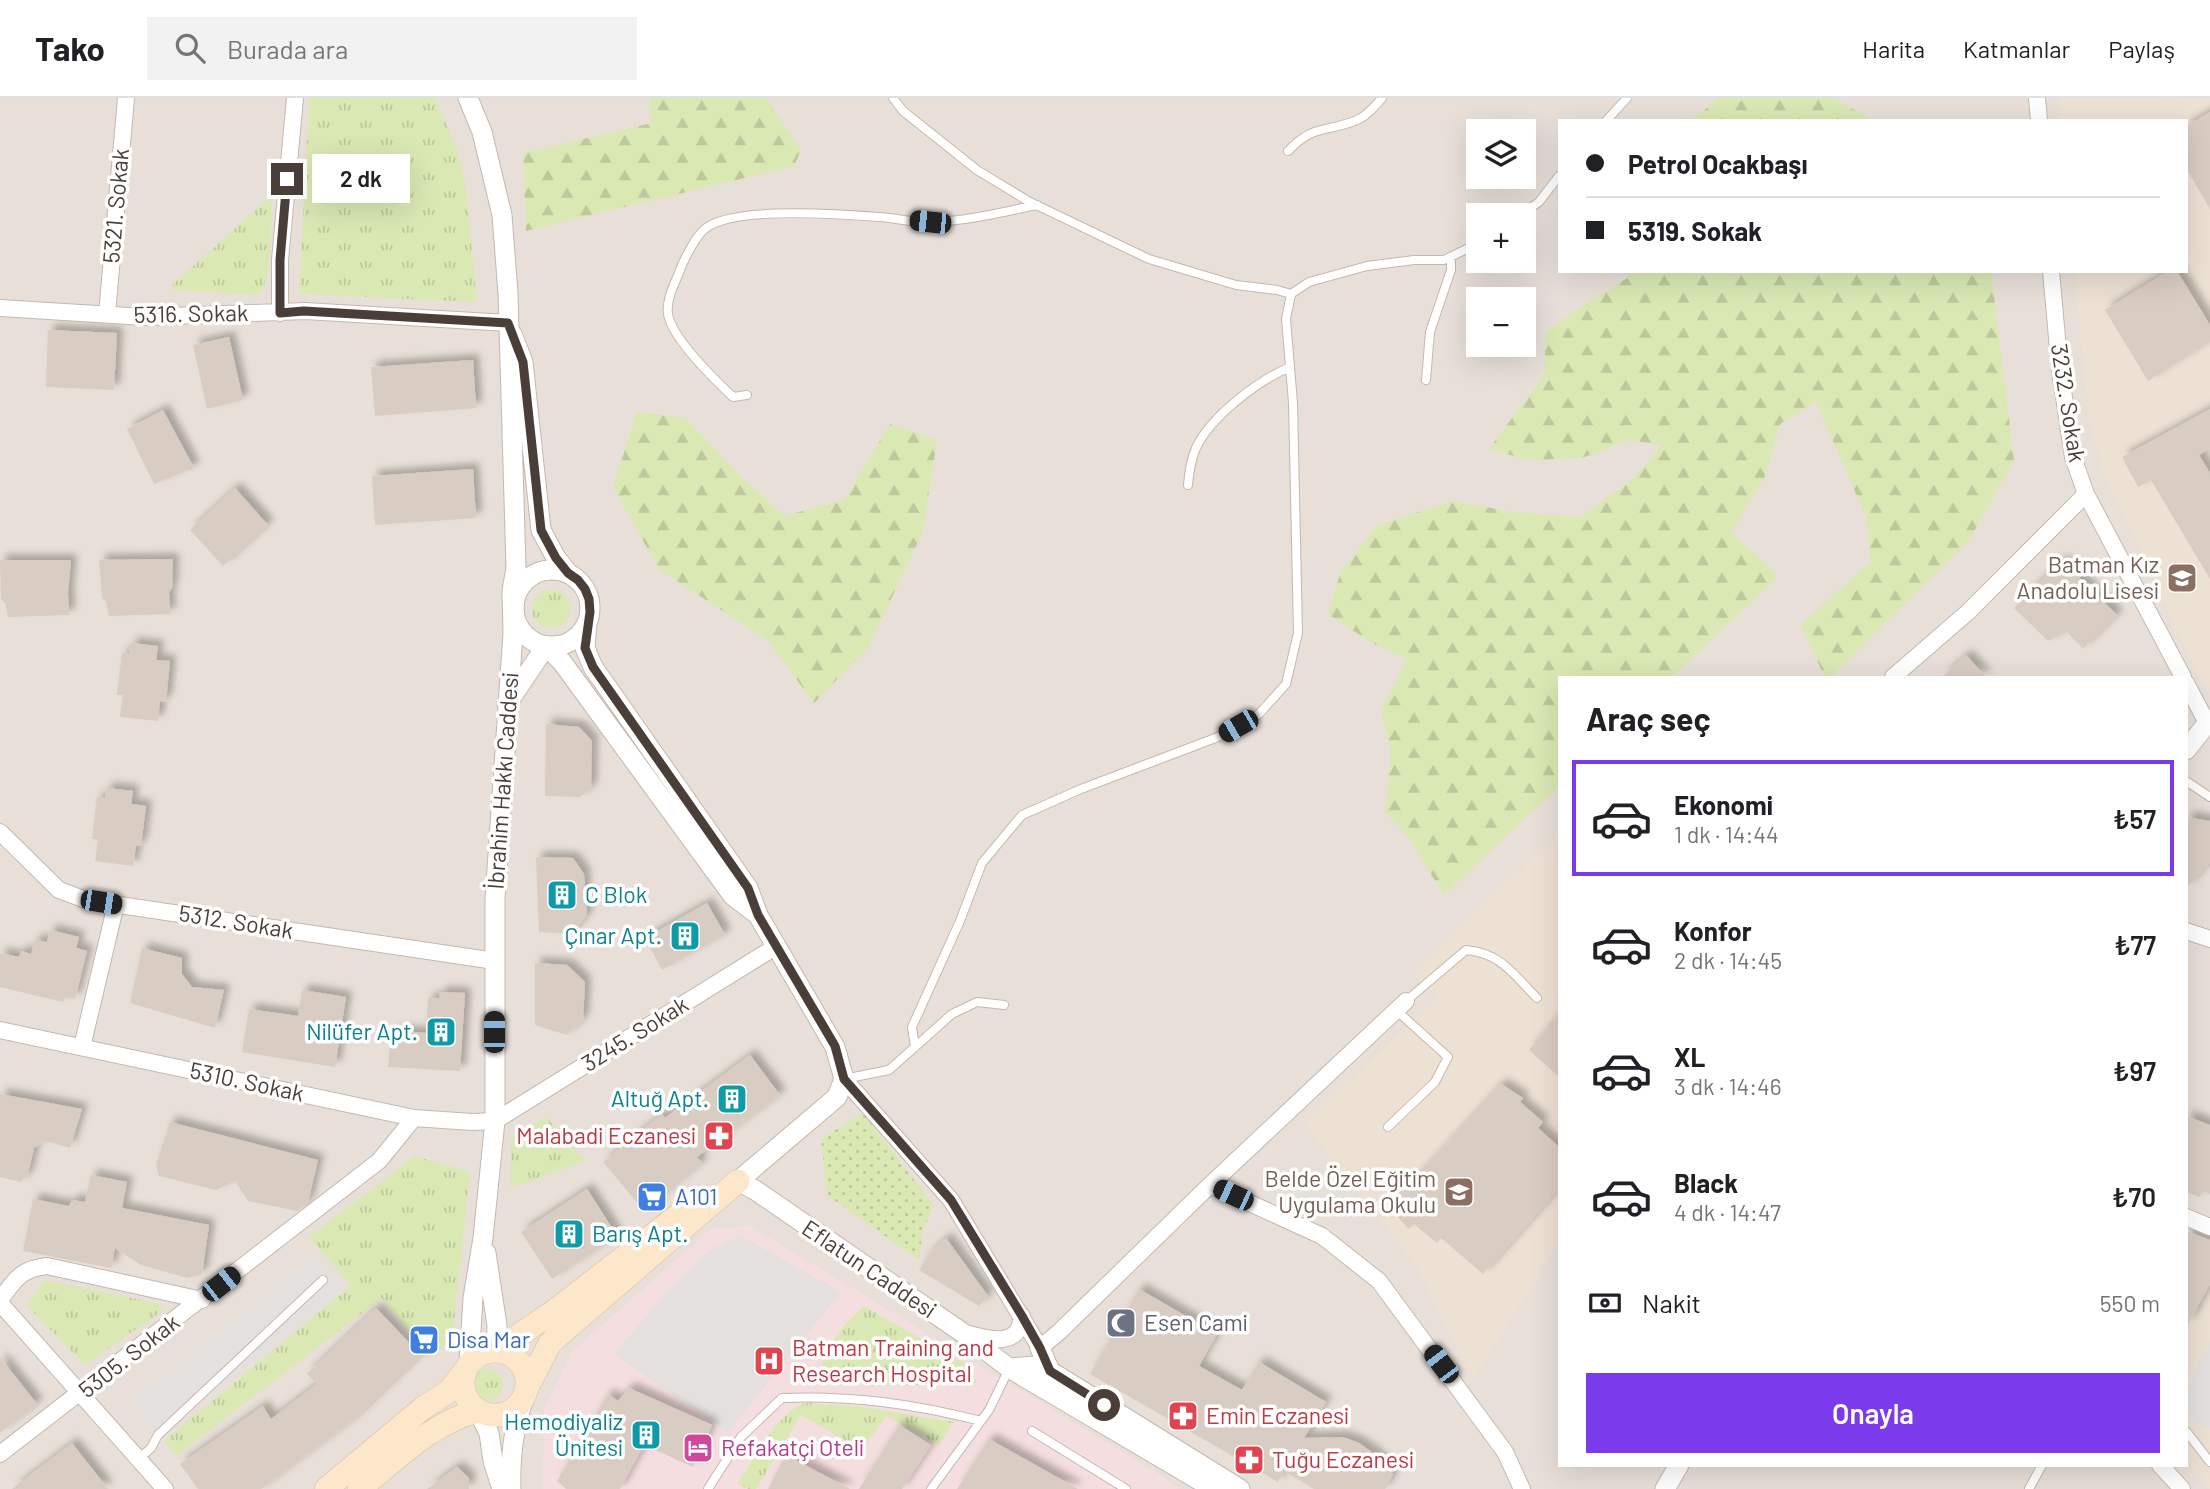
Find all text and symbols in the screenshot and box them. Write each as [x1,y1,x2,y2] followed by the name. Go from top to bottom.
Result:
[147,17,637,80] search box
[35,28,105,68] text: Tako
[171,29,209,67] icon: search
[227,33,348,64] text: Burada ara
[1862,34,1925,63] text: Harita
[1963,34,2070,63] text: Katmanlar
[2108,34,2175,63] text: Paylaş
[1466,119,1536,357] map controls
[1466,119,1536,189] button: layers
[96,147,134,265] street label: 5321. Sokak
[1628,148,1808,179] text: Petrol Ocakbaşı
[312,154,410,204] callout: 2 dk
[271,163,303,195] route end
[340,164,382,192] text: 2 dk
[1466,203,1536,273] button: +
[909,209,952,235] car
[1628,215,1762,246] text: 5319. Sokak
[1466,287,1536,357] button: −
[133,298,249,328] street label: 5316. Sokak
[2046,342,2092,464] street label: 3232. Sokak
[2017,550,2159,604] place label: Batman Kız Anadolu Lisesi
[2165,561,2199,595] school or university icon: Batman Kız Anadolu Lisesi
[480,671,524,890] street label: İbrahim Hakkı Caddesi
[1586,699,1711,737] text: Araç seç
[1215,706,1262,746] car
[1590,787,1653,850] icon: car
[1674,789,1773,820] text: Ekonomi
[2113,803,2156,834] text: ₺57
[1674,820,1779,848] text: 1 dk · 14:44
[545,878,579,912] building icon: C Blok
[585,880,647,908] place label: C Blok
[79,888,124,916] car
[177,898,295,944] street label: 5312. Sokak
[1590,913,1653,976] icon: car
[1674,915,1752,946] text: Konfor
[668,919,702,953] building icon: Çınar Apt.
[565,921,662,949] place label: Çınar Apt.
[2114,929,2156,960] text: ₺77
[1674,946,1782,974] text: 2 dk · 14:45
[576,989,693,1077] street label: 3245. Sokak
[484,1011,505,1053] car
[424,1015,458,1049] building icon: Nilüfer Apt.
[306,1017,418,1045] place label: Nilüfer Apt.
[1590,1039,1653,1102] icon: car
[1674,1041,1705,1072] text: XL
[188,1055,307,1107] street label: 5310. Sokak
[2113,1055,2156,1086] text: ₺97
[1674,1072,1782,1100] text: 3 dk · 14:46
[715,1082,749,1116] building icon: Altuğ Apt.
[611,1084,709,1112] place label: Altuğ Apt.
[702,1119,736,1153] pharmacy icon: Malabadi Eczanesi
[516,1121,696,1149] place label: Malabadi Eczanesi
[1265,1164,1436,1218] place label: Belde Özel Eğitim Uygulama Okulu
[1590,1165,1653,1228] icon: car
[1674,1167,1738,1198] text: Black
[1442,1175,1476,1209] school or university icon: Belde Özel Eğitim Uygulama Okulu
[1210,1177,1257,1213] car
[635,1180,669,1214] supermarket icon: A101
[2112,1181,2156,1212] text: ₺70
[675,1182,717,1210] place label: A101
[1674,1198,1781,1226] text: 4 dk · 14:47
[797,1213,942,1323] street label: Eflatun Caddesi
[552,1217,586,1251] building icon: Barış Apt.
[592,1219,688,1247] place label: Barış Apt.
[198,1263,245,1305] car
[1586,1284,1624,1322] icon: cash
[1642,1287,1701,1318] text: Nakit
[2100,1289,2160,1317] text: 550 m
[1104,1306,1138,1340] mosque icon: Esen Cami
[72,1307,184,1403] street label: 5305. Sokak
[1144,1308,1248,1336] place label: Esen Cami
[407,1323,441,1357] supermarket icon: Disa Mar
[447,1325,531,1353] place label: Disa Mar
[792,1333,994,1387] place label: Batman Training and Research Hospital
[1420,1341,1463,1387] car
[752,1344,786,1378] hospital icon: Batman Training and Research Hospital
[1586,1373,2160,1453] button: Onayla
[1088,1389,1120,1421] route start
[1166,1399,1200,1433] pharmacy icon: Emin Eczanesi
[1206,1401,1349,1429] place label: Emin Eczanesi
[504,1407,623,1461] place label: Hemodiyaliz Ünitesi
[629,1418,663,1452] building icon: Hemodiyaliz Ünitesi
[681,1431,715,1465] hotel icon: Refakatçi Oteli
[721,1433,864,1461] place label: Refakatçi Oteli
[1232,1443,1266,1477] pharmacy icon: Tuğu Eczanesi
[1272,1445,1414,1473] place label: Tuğu Eczanesi

